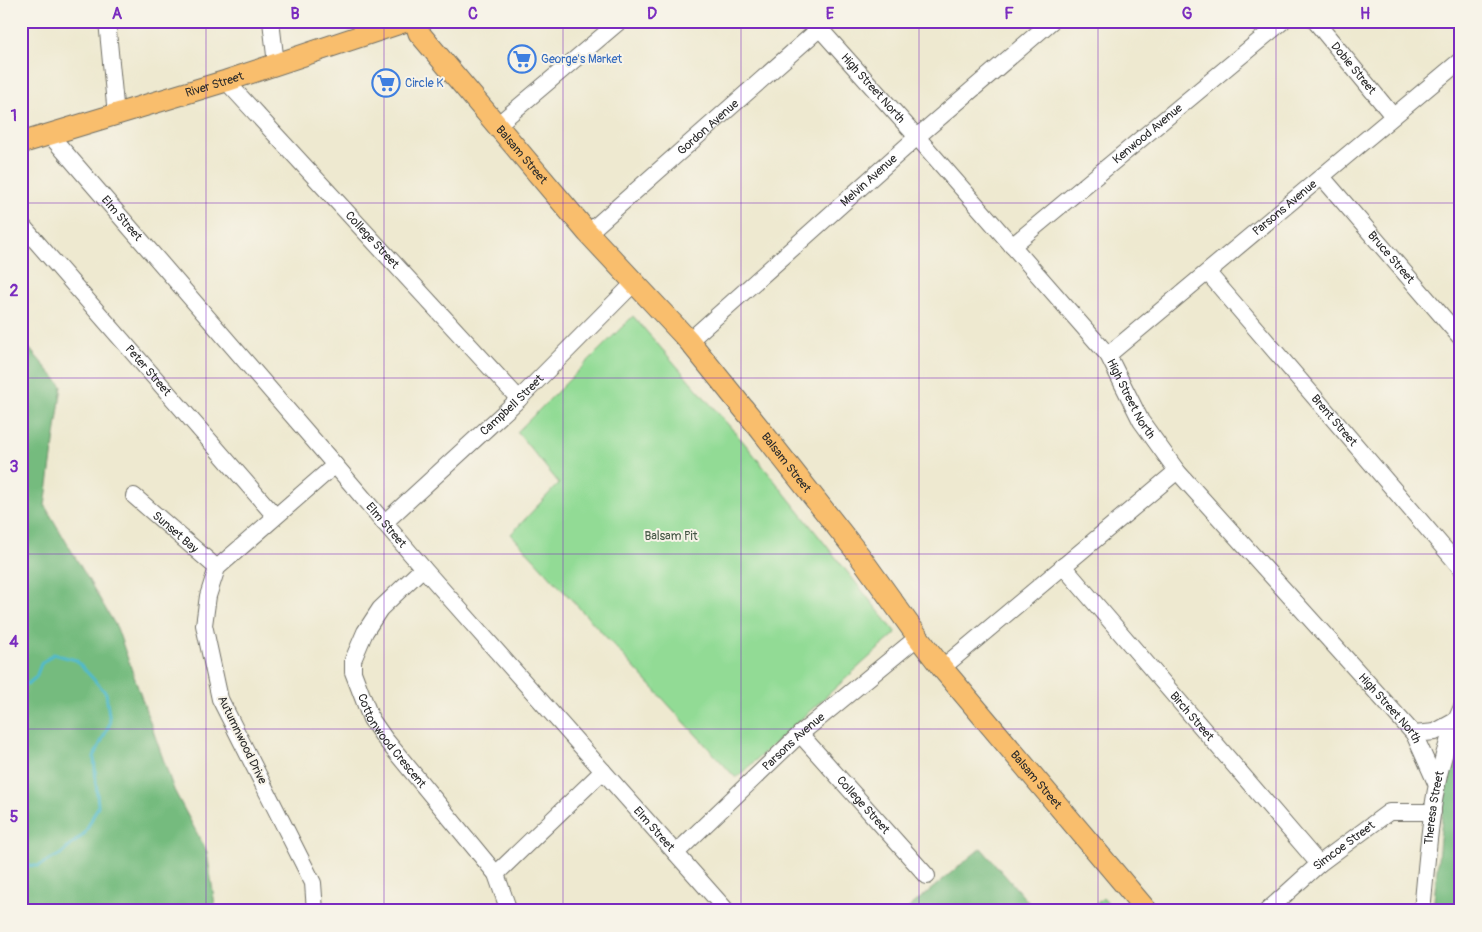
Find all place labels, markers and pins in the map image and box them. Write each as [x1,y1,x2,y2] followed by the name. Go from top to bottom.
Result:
[507,44,537,74] supermarket icon: George's Market
[541,52,622,67] place label: George's Market
[371,68,401,98] supermarket icon: Circle K
[405,76,444,91] place label: Circle K

